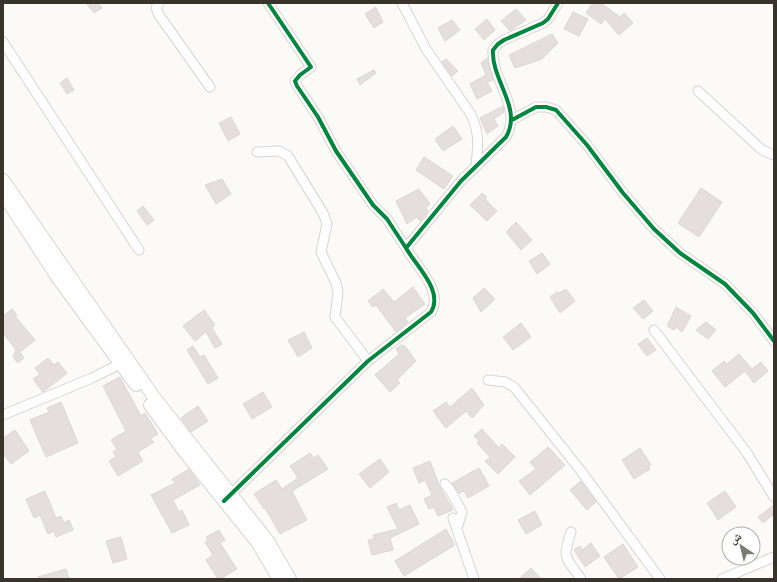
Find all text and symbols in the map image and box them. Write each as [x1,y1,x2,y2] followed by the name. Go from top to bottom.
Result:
[721,526,761,566] north arrow
[726,529,745,548] text: ش

